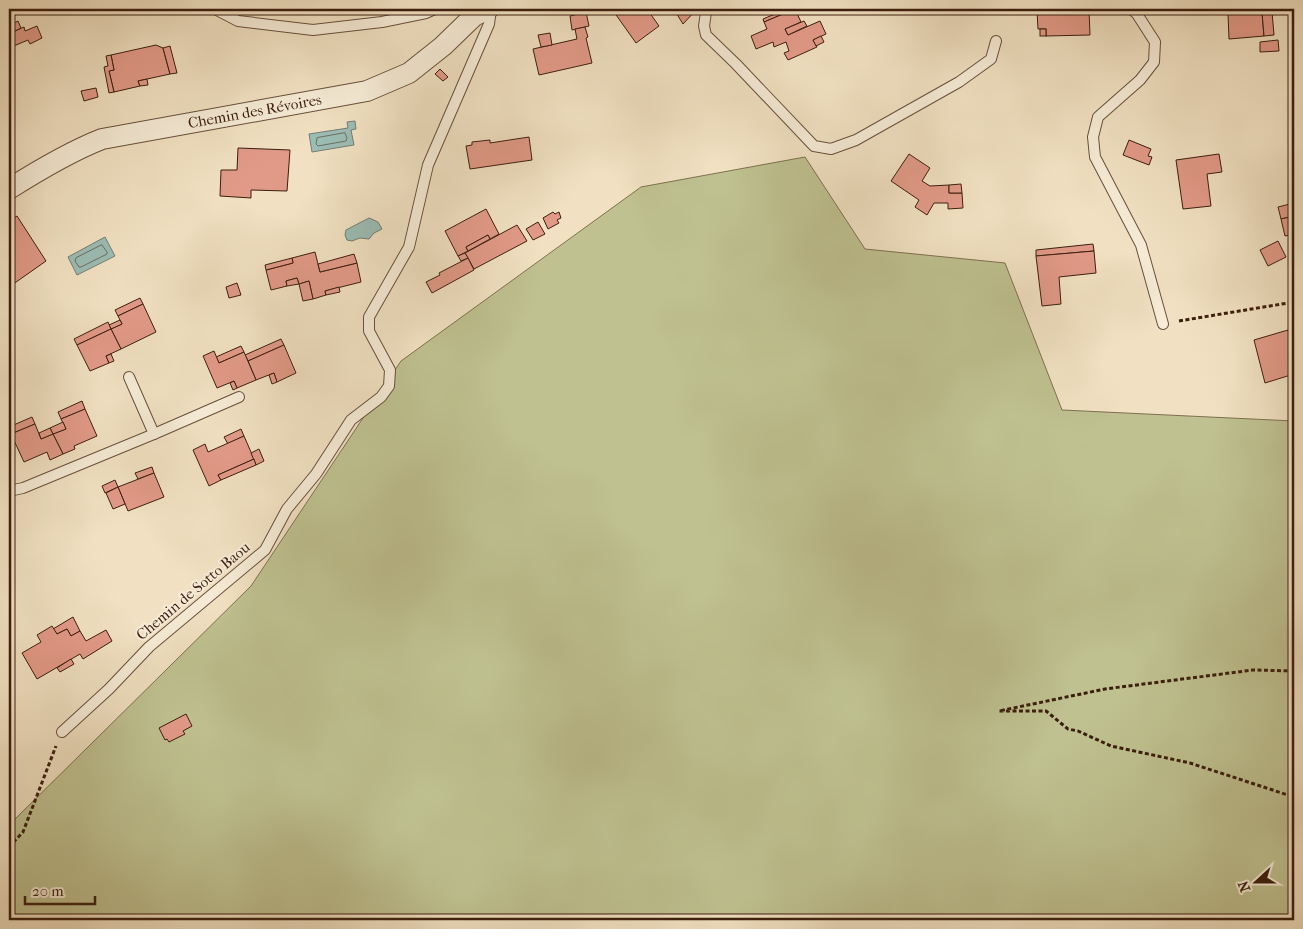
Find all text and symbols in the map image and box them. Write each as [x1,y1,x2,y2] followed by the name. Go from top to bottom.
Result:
[186,90,323,132] street label: Chemin des Révoires
[132,538,254,644] street label: Chemin de Sotto Baou
[1230,856,1280,906] north arrow
[25,874,95,906] scale bar
[1234,878,1254,894] text: N
[32,882,64,900] text: 20 m

